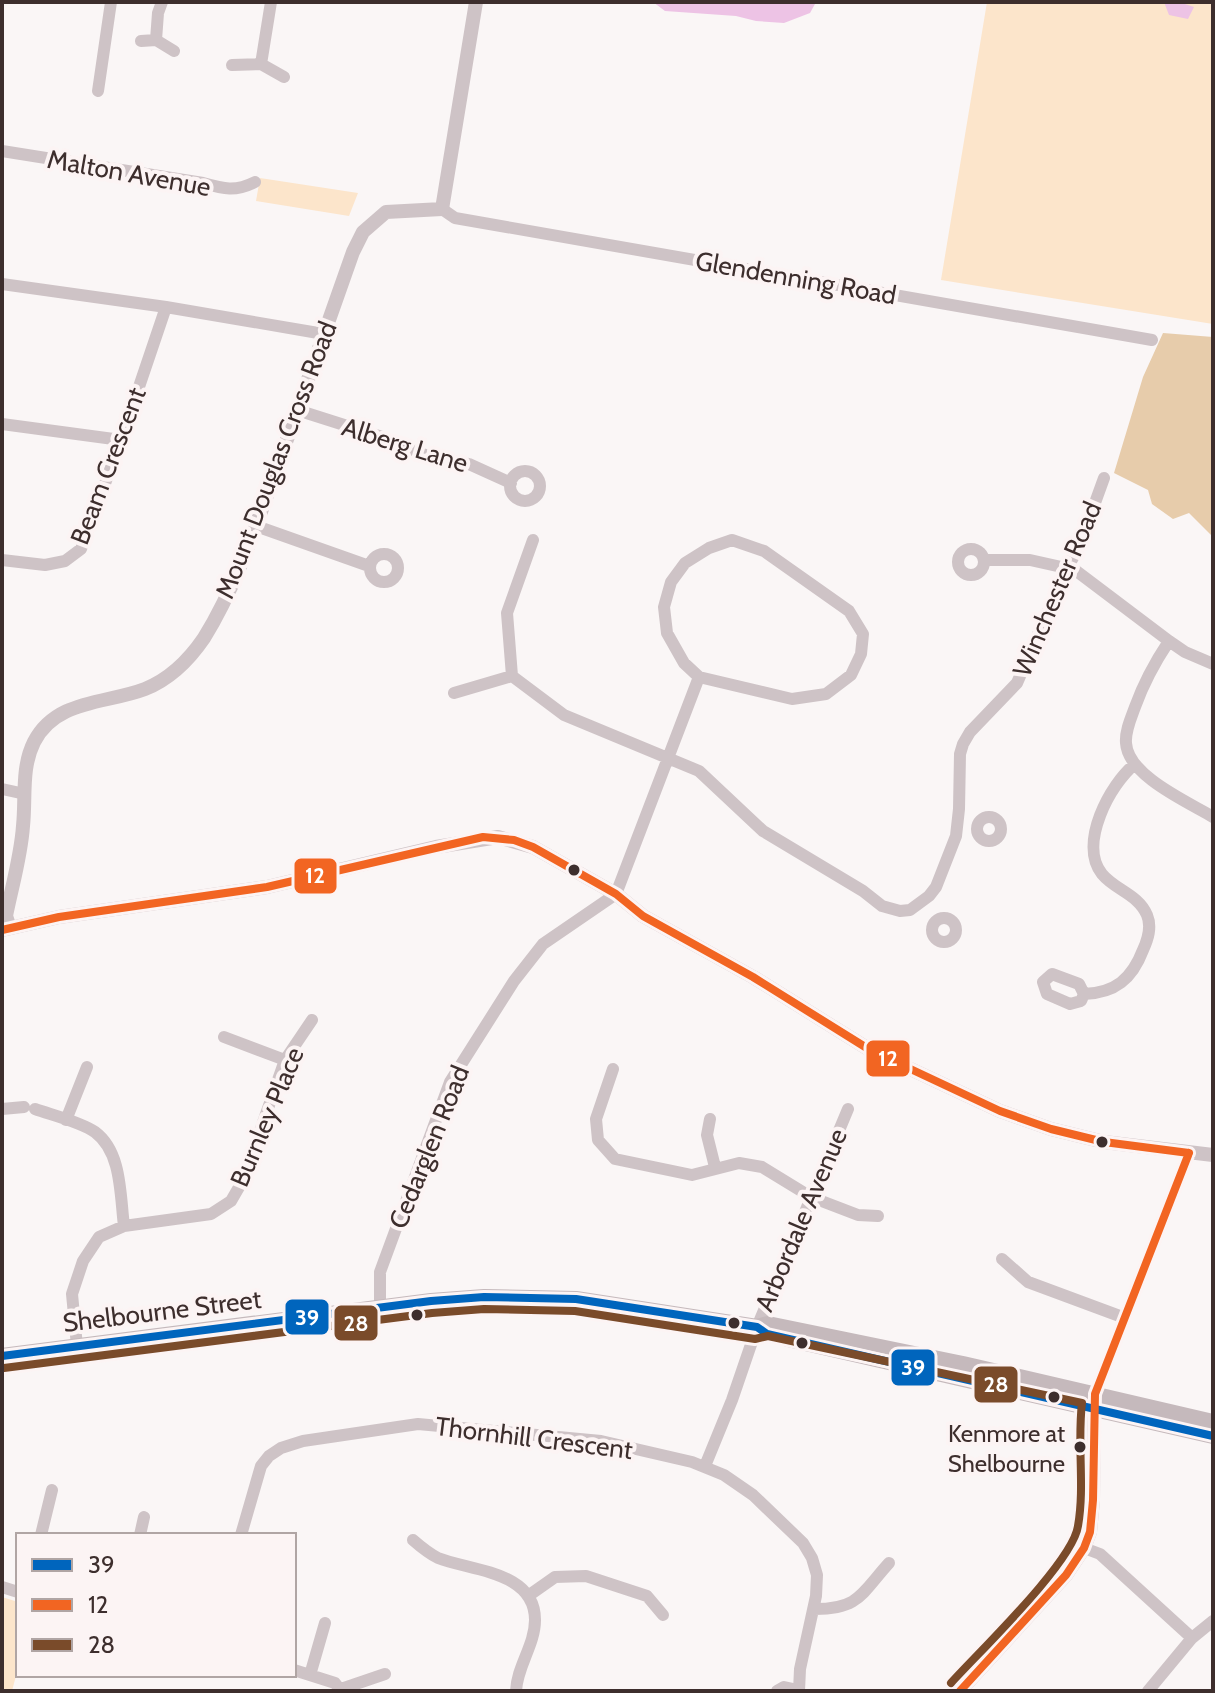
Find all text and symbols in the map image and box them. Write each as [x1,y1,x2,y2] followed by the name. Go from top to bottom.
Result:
[45,143,213,203] street label: Malton Avenue
[693,245,899,311] street label: Glendenning Road
[208,317,344,603] street label: Mount Douglas Cross Road
[63,383,153,549] street label: Beam Crescent
[338,411,472,479] street label: Alberg Lane
[1006,497,1108,681] street label: Winchester Road
[293,857,338,895] line badge: 12
[305,862,325,889] text: 12
[566,862,582,878] unlabelled marker
[865,1039,911,1078] line badge: 12
[223,1043,311,1191] street label: Burnley Place
[878,1045,898,1072] text: 12
[382,1061,476,1233] street label: Cedarglen Road
[748,1124,854,1316] street label: Arbordale Avenue
[1094,1134,1110,1150] unlabelled marker
[61,1283,263,1339] street label: Shelbourne Street
[284,1298,330,1336] line badge: 39
[295,1304,319,1331] text: 39
[333,1304,379,1342] line badge: 28
[409,1307,425,1323] unlabelled marker
[344,1310,368,1337] text: 28
[726,1315,742,1331] unlabelled marker
[794,1335,810,1351] unlabelled marker
[890,1348,936,1387] line badge: 39
[901,1354,925,1381] text: 39
[973,1365,1019,1404] line badge: 28
[984,1371,1008,1398] text: 28
[1046,1389,1062,1405] unlabelled marker
[434,1410,635,1466] street label: Thornhill Crescent
[948,1419,1065,1478] place label: Kenmore at Shelbourne
[1072,1439,1088,1455] marker: Kenmore at Shelbourne
[16,1533,296,1677] legend
[88,1550,115,1579] text: 39
[88,1590,108,1619] text: 12
[88,1630,115,1659] text: 28

